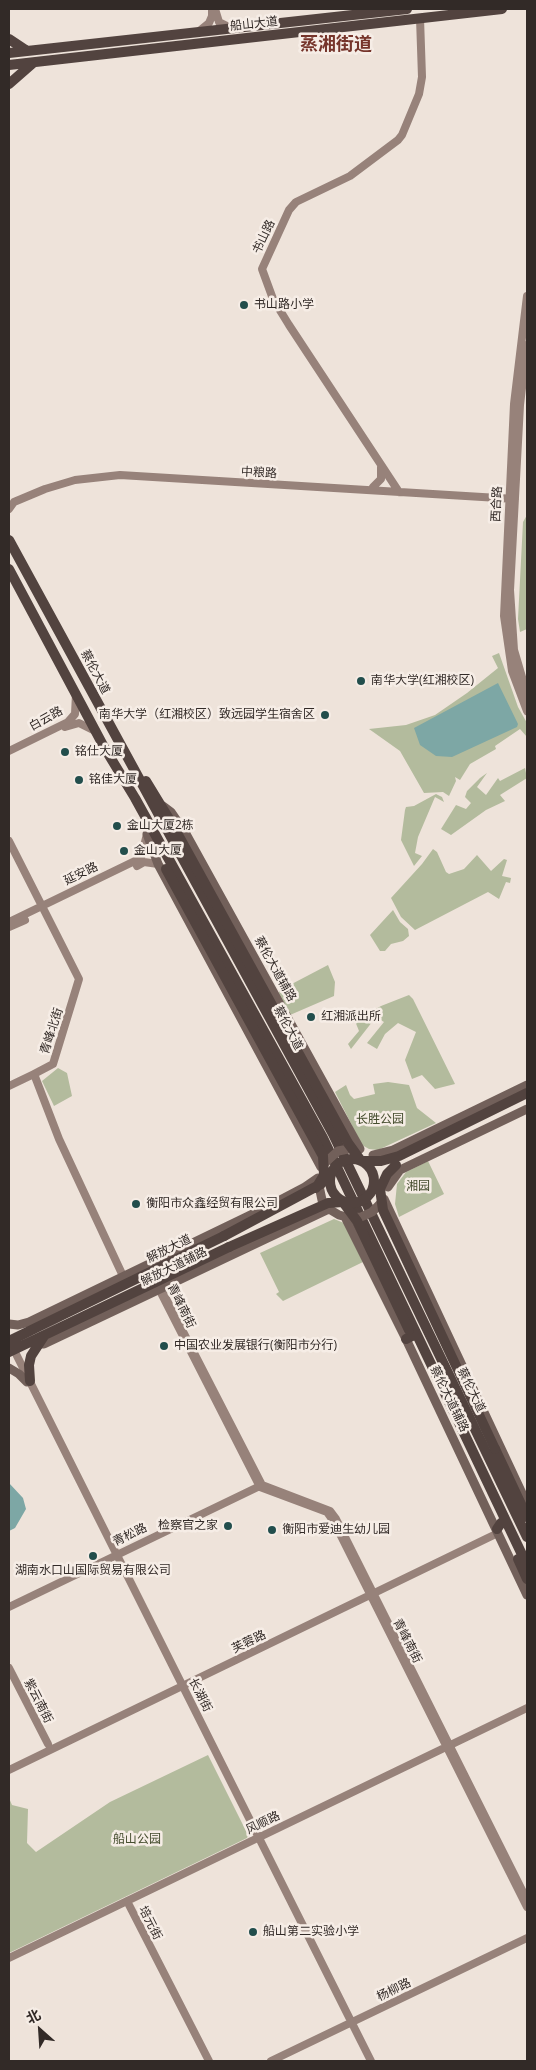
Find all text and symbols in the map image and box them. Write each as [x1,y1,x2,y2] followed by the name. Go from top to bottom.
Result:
[229,14,279,34] street label: 船山大道
[300,34,372,56] district label: 蒸湘街道
[250,218,278,256] street label: 书山路
[254,298,314,312] place label: 书山路小学
[238,299,250,311] marker: 书山路小学
[241,465,277,481] street label: 中粮路
[489,486,505,522] street label: 西合路
[77,647,113,697] street label: 蔡伦大道
[371,674,474,688] place label: 南华大学(红湘校区)
[355,675,367,687] marker: 南华大学(红湘校区)
[27,704,65,734] street label: 白云路
[99,708,315,722] place label: 南华大学（红湘校区）致远园学生宿舍区
[319,709,331,721] marker: 南华大学（红湘校区）致远园学生宿舍区
[75,745,123,759] place label: 铭仕大厦
[59,746,71,758] marker: 铭仕大厦
[89,773,137,787] place label: 铭佳大厦
[73,774,85,786] marker: 铭佳大厦
[127,819,194,833] place label: 金山大厦2栋
[111,820,123,832] marker: 金山大厦2栋
[134,844,182,858] place label: 金山大厦
[118,845,130,857] marker: 金山大厦
[62,860,100,888] street label: 延安路
[251,934,299,1004] street label: 蔡伦大道辅路
[270,1003,306,1053] street label: 蔡伦大道
[38,1006,66,1056] street label: 青峰北街
[321,1010,381,1024] place label: 红湘派出所
[305,1011,317,1023] marker: 红湘派出所
[356,1113,404,1127] park label: 长胜公园
[406,1180,430,1194] park label: 湘园
[146,1197,278,1211] place label: 衡阳市众鑫经贸有限公司
[130,1198,142,1210] marker: 衡阳市众鑫经贸有限公司
[144,1232,194,1266] street label: 解放大道
[138,1245,210,1289] street label: 解放大道辅路
[164,1281,198,1331] street label: 青峰南街
[174,1339,337,1353] place label: 中国农业发展银行(衡阳市分行)
[158,1340,170,1352] marker: 中国农业发展银行(衡阳市分行)
[427,1363,471,1435] street label: 蔡伦大道辅路
[454,1365,488,1415] street label: 蔡伦大道
[158,1519,218,1533] place label: 检察官之家
[222,1520,234,1532] marker: 检察官之家
[111,1521,149,1549] street label: 青松路
[282,1523,390,1537] place label: 衡阳市爱迪生幼儿园
[266,1524,278,1536] marker: 衡阳市爱迪生幼儿园
[87,1550,99,1562] marker: 湖南水口山国际贸易有限公司
[15,1564,171,1578] place label: 湖南水口山国际贸易有限公司
[390,1616,424,1666] street label: 青峰南街
[230,1628,268,1656] street label: 芙蓉路
[21,1676,55,1726] street label: 紫云南街
[185,1676,215,1714] street label: 长湖街
[244,1809,282,1837] street label: 风顺路
[113,1833,161,1847] park label: 船山公园
[135,1904,165,1942] street label: 培元街
[263,1925,359,1939] place label: 船山第二实验小学
[247,1926,259,1938] marker: 船山第二实验小学
[375,1976,413,2004] street label: 杨柳路
[23,2004,44,2028] text: 北
[15,2005,65,2055] north arrow

